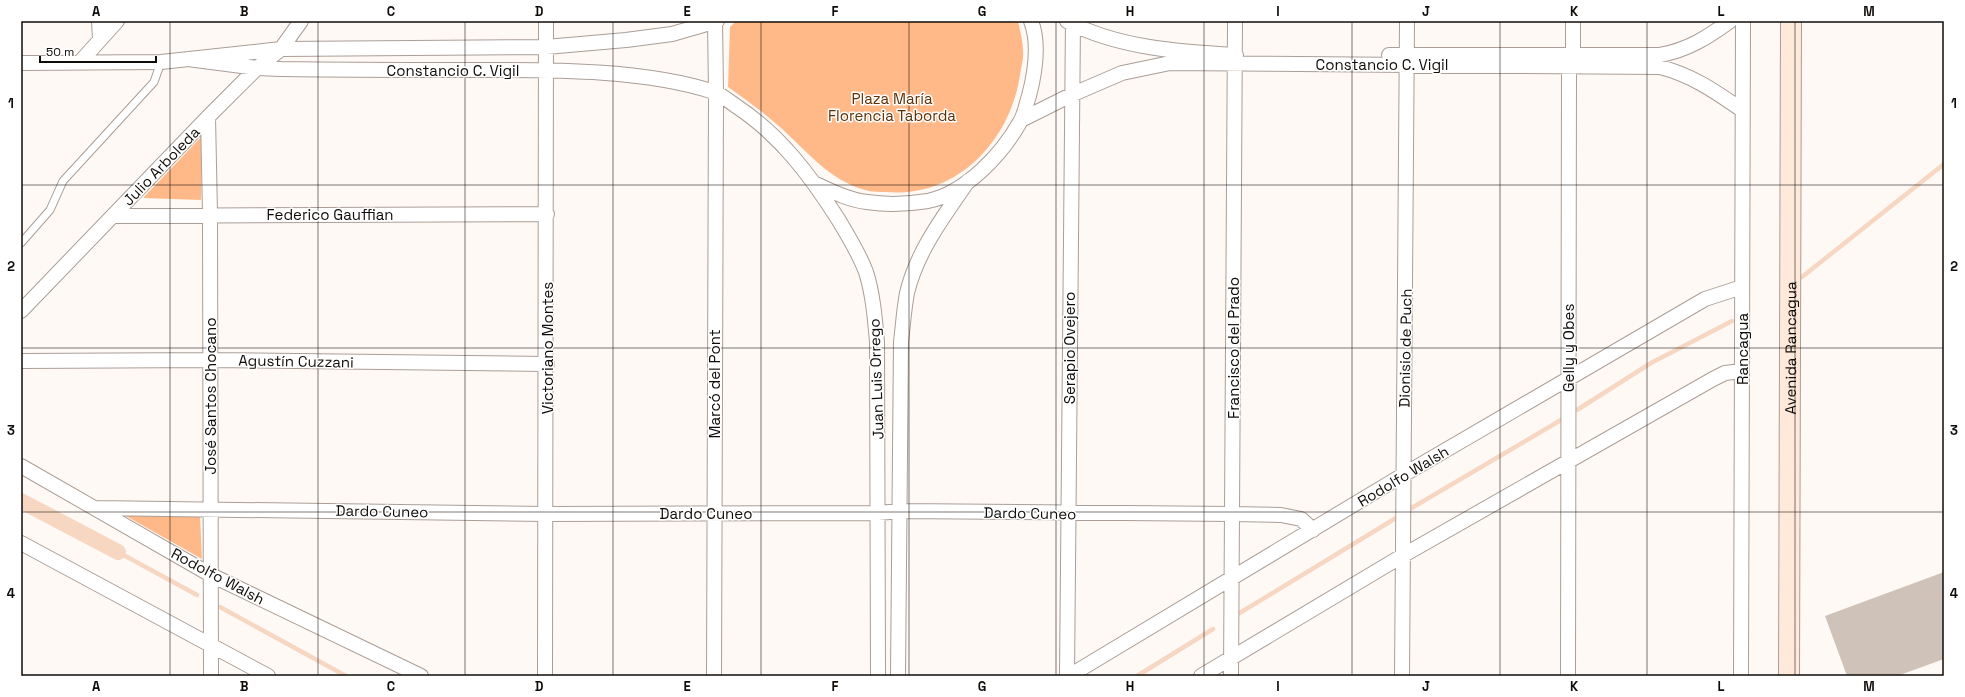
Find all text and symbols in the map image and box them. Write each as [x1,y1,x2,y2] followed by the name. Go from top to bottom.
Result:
[92,3,101,20] text: A
[240,3,249,20] text: B
[387,3,395,20] text: C
[535,3,544,20] text: D
[683,3,691,20] text: E
[832,3,839,20] text: F
[978,3,986,20] text: G
[1126,3,1134,20] text: H
[1276,3,1280,20] text: I
[1422,3,1430,20] text: J
[1570,3,1579,20] text: K
[1717,3,1725,20] text: L
[1863,3,1875,20] text: M
[40,38,156,64] scale bar
[46,44,74,60] text: 50 m
[1316,55,1448,74] street label: Constancio C. Vigil
[387,61,519,80] street label: Constancio C. Vigil
[828,89,956,125] park label: Plaza María Florencia Taborda
[8,95,14,112] text: 1
[1951,95,1957,112] text: 1
[118,122,204,210] street label: Julio Arboleda
[267,205,393,224] street label: Federico Gauffian
[7,258,15,275] text: 2
[1950,258,1958,275] text: 2
[1224,277,1243,419] street label: Francisco del Prado
[1780,281,1800,415] street label: Avenida Rancagua
[538,282,557,414] street label: Victoriano Montes
[1394,288,1416,408] street label: Dionisio de Puch
[1060,292,1079,404] street label: Serapio Ovejero
[1559,304,1578,392] street label: Gelly y Obes
[1733,313,1752,385] street label: Rancagua
[201,317,220,475] street label: José Santos Chocano
[864,318,888,440] street label: Juan Luis Orrego
[705,329,724,439] street label: Marcó del Pont
[238,350,354,372] street label: Agustín Cuzzani
[7,422,15,439] text: 3
[1950,422,1958,439] text: 3
[1354,441,1452,511] street label: Rodolfo Walsh
[335,501,429,521] street label: Dardo Cuneo
[983,503,1077,523] street label: Dardo Cuneo
[660,504,752,523] street label: Dardo Cuneo
[168,543,268,609] street label: Rodolfo Walsh
[7,585,15,602] text: 4
[1950,585,1958,602] text: 4
[92,678,101,695] text: A
[240,678,249,695] text: B
[387,678,395,695] text: C
[535,678,544,695] text: D
[683,678,691,695] text: E
[832,678,839,695] text: F
[978,678,986,695] text: G
[1126,678,1134,695] text: H
[1276,678,1280,695] text: I
[1422,678,1430,695] text: J
[1570,678,1579,695] text: K
[1717,678,1725,695] text: L
[1863,678,1875,695] text: M

